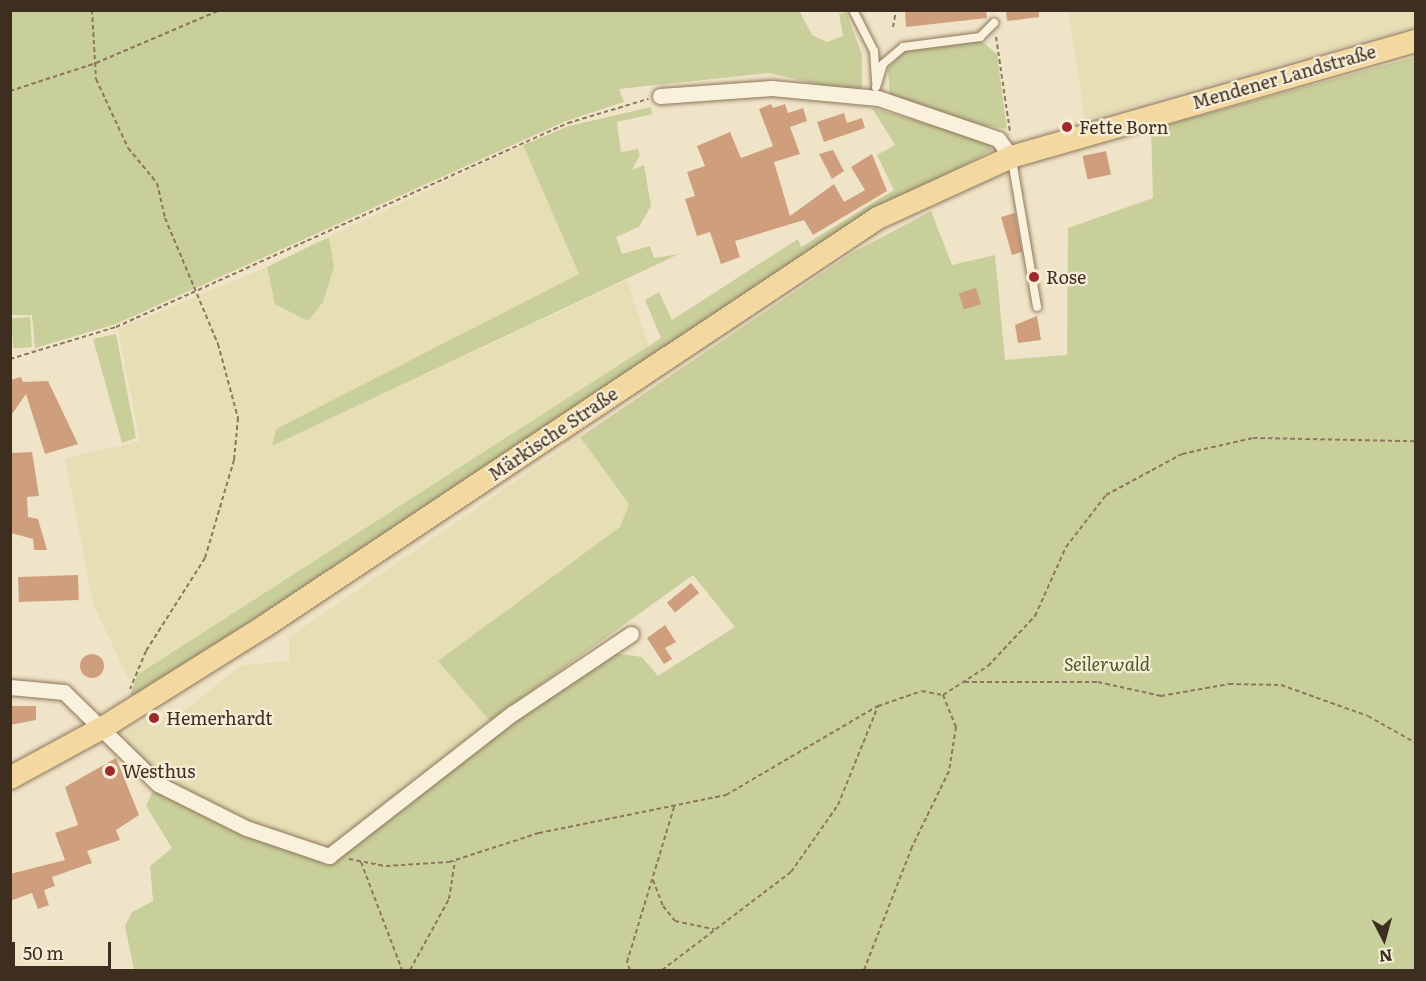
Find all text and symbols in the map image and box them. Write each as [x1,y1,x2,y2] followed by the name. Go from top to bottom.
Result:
[1190,40,1378,114] street label: Mendener Landstraße
[1079,116,1168,138] place label: Fette Born
[1060,120,1074,134] marker: Fette Born
[1046,266,1086,288] place label: Rose
[1027,270,1041,284] marker: Rose
[484,383,622,485] street label: Märkische Straße
[1064,653,1150,675] park label: Seilerwald
[166,707,273,729] place label: Hemerhardt
[147,711,161,725] marker: Hemerhardt
[122,760,195,782] place label: Westhus
[103,764,117,778] marker: Westhus
[1354,909,1414,969] north arrow
[15,930,114,968] scale bar
[23,939,64,966] text: 50 m
[1378,944,1394,970] text: N

